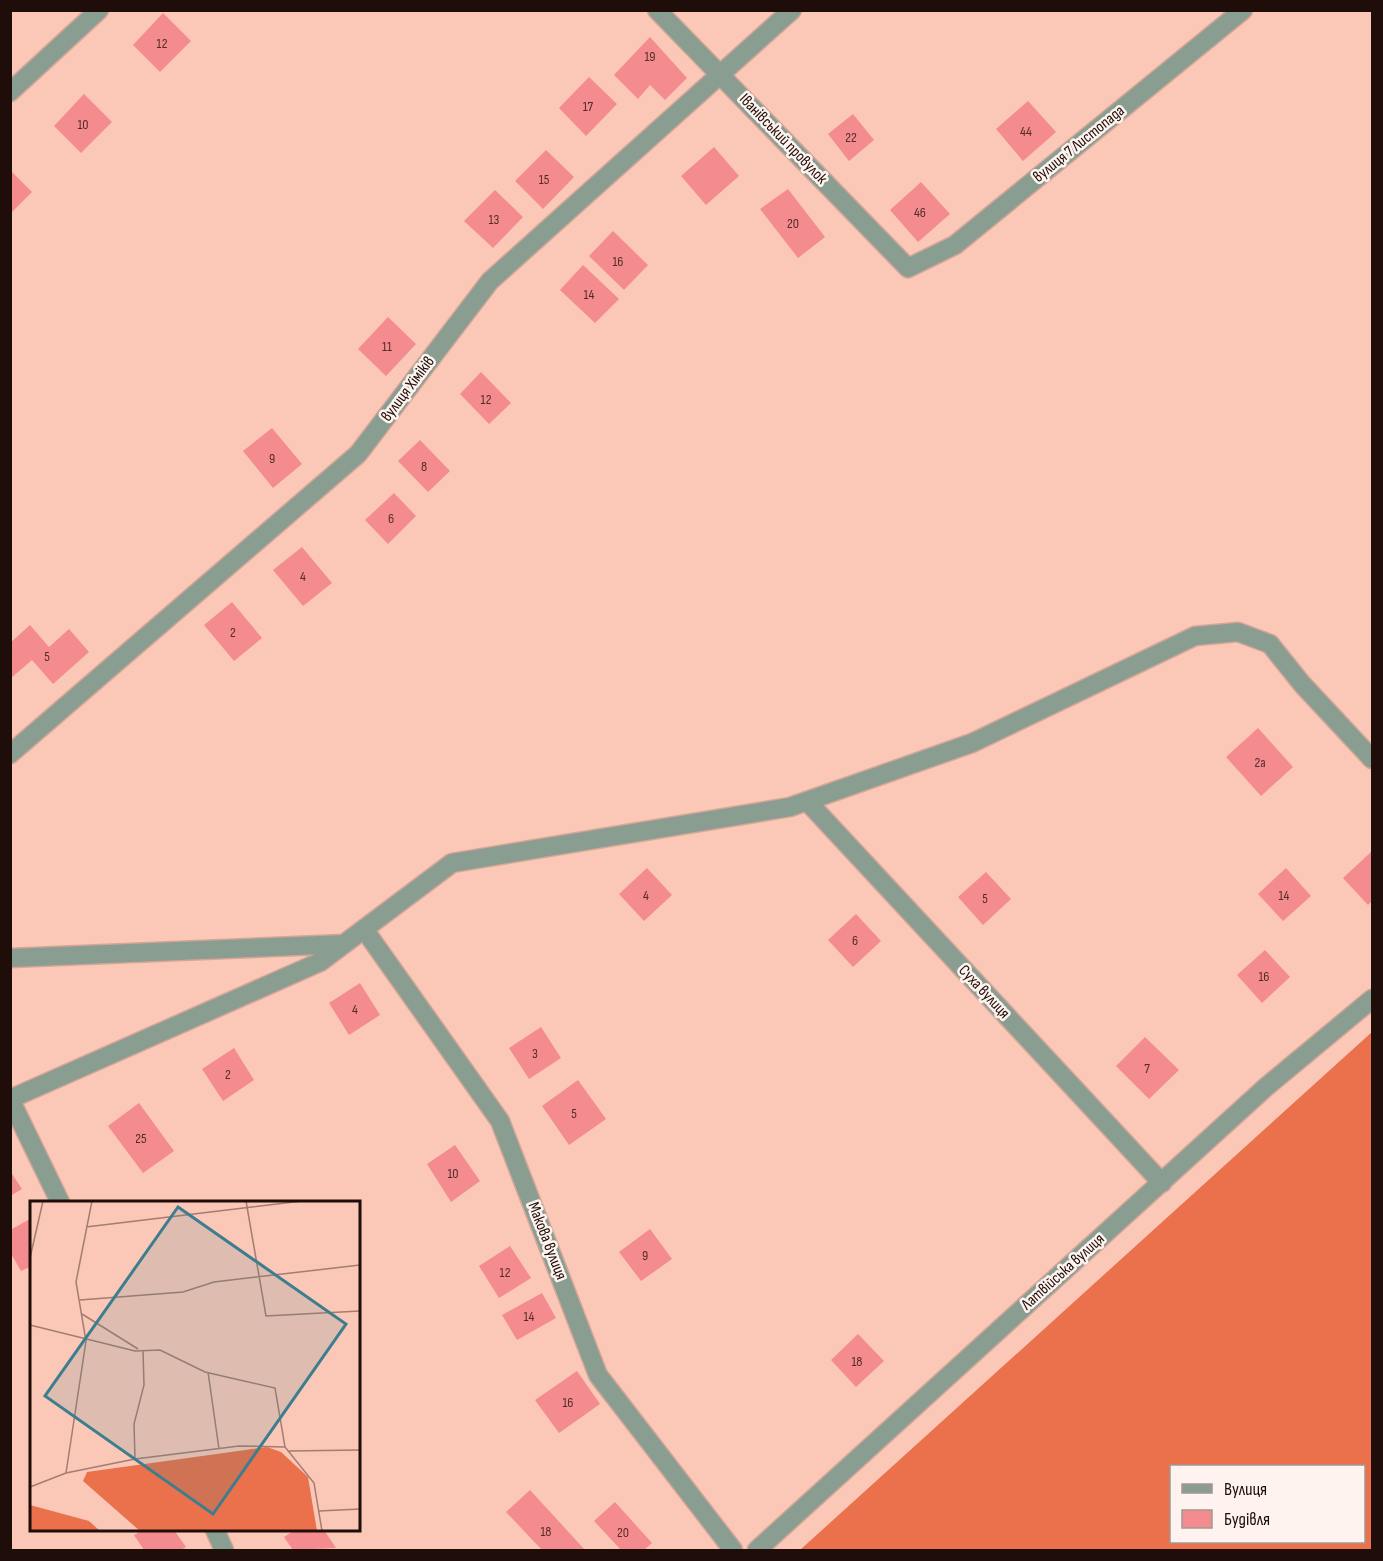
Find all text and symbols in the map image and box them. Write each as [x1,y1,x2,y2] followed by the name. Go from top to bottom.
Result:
[157,35,168,52] house number: 12
[644,48,656,65] house number: 19
[735,90,832,189] street label: Іванівський провулок
[583,98,594,115] house number: 17
[1030,101,1128,187] street label: вулиця 7 Листопада
[77,116,89,133] house number: 10
[1020,123,1032,140] house number: 44
[845,129,857,146] house number: 22
[539,171,550,188] house number: 15
[914,204,926,221] house number: 46
[489,211,500,228] house number: 13
[787,215,799,232] house number: 20
[612,253,624,270] house number: 16
[584,286,595,303] house number: 14
[382,338,392,355] house number: 11
[377,353,439,425] street label: вулиця Хіміків
[481,391,492,408] house number: 12
[269,450,275,467] house number: 9
[421,458,427,475] house number: 8
[388,510,394,527] house number: 6
[300,568,306,585] house number: 4
[230,624,236,641] house number: 2
[44,648,50,665] house number: 5
[1254,754,1266,771] house number: 2а
[643,887,649,904] house number: 4
[1279,887,1290,904] house number: 14
[982,890,988,907] house number: 5
[852,932,858,949] house number: 6
[954,961,1014,1023] street label: Суха вулиця
[1258,968,1270,985] house number: 16
[352,1001,358,1018] house number: 4
[532,1045,538,1062] house number: 3
[1144,1060,1150,1077] house number: 7
[225,1066,231,1083] house number: 2
[571,1105,577,1122] house number: 5
[135,1130,147,1147] house number: 25
[447,1165,459,1182] house number: 10
[524,1200,570,1282] street label: Макова вулиця
[30,1201,360,1531] inset map
[1017,1230,1108,1315] street label: Латвійська вулиця
[642,1247,648,1264] house number: 9
[500,1264,511,1281] house number: 12
[524,1308,535,1325] house number: 14
[851,1353,863,1370] house number: 18
[562,1394,574,1411] house number: 16
[1170,1465,1365,1543] legend
[1224,1479,1267,1500] text: Вулиця
[1224,1509,1270,1530] text: Будівля
[540,1523,552,1540] house number: 18
[617,1524,629,1541] house number: 20

